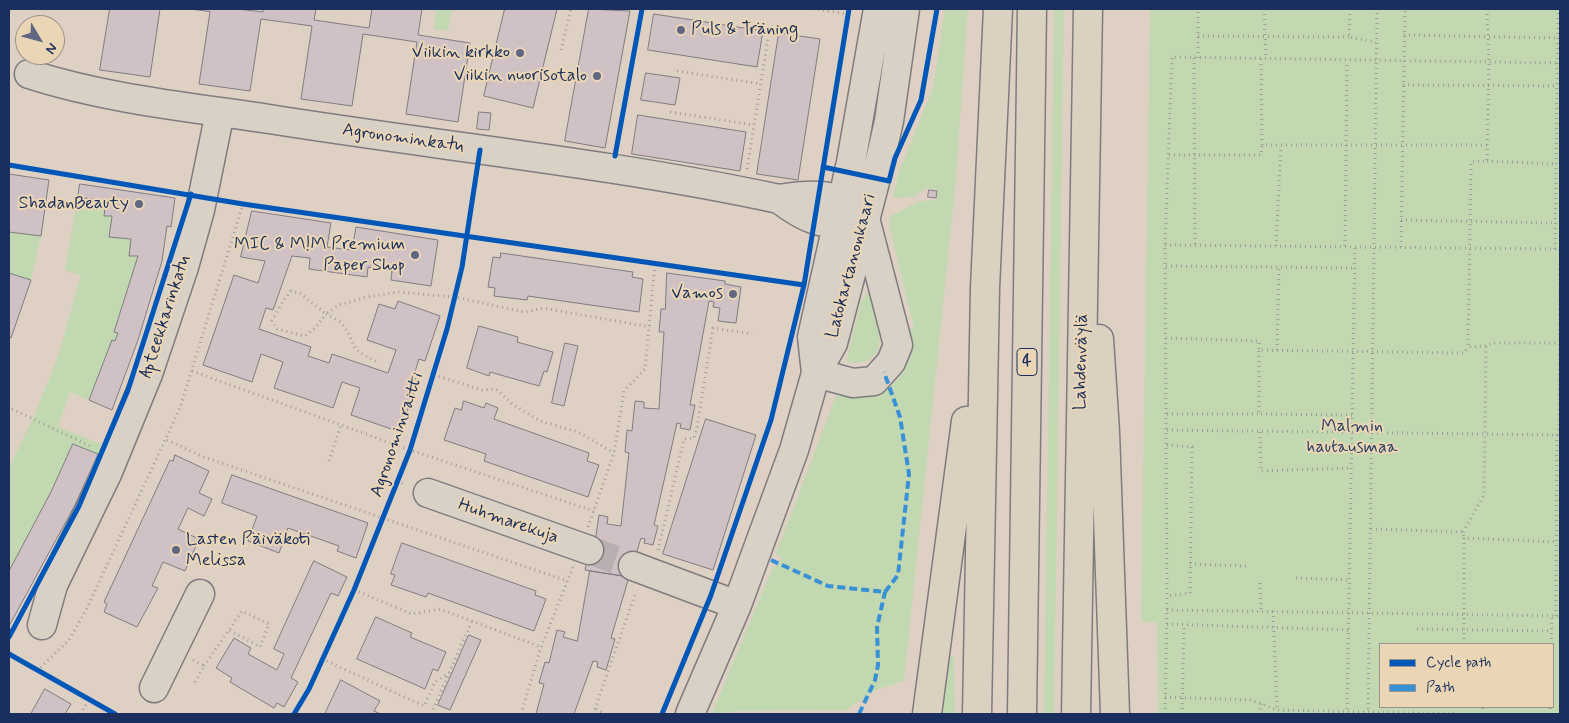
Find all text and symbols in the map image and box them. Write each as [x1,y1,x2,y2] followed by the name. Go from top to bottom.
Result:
[15,15,65,65] north arrow
[691,19,798,41] place label: Puls & Träning
[675,24,687,36] marker: Puls & Träning
[41,39,61,58] text: N
[412,42,510,64] place label: Viikin kirkko
[514,47,526,59] marker: Viikin kirkko
[454,65,587,87] place label: Viikin nuorisotalo
[591,70,603,82] marker: Viikin nuorisotalo
[341,120,465,158] street label: Agronominkatu
[822,191,882,341] street label: Latokartanonkaari
[19,193,129,215] place label: ShadanBeauty
[133,198,145,210] marker: ShadanBeauty
[234,234,405,276] place label: MIC & M!M Premium Paper Shop
[409,249,421,261] marker: MIC & M!M Premium Paper Shop
[136,253,196,381] street label: Apteekkarinkatu
[671,283,723,305] place label: Vamos
[727,288,739,300] marker: Vamos
[1070,314,1094,410] street label: Lahdenväylä
[1017,348,1037,376] road number: 4
[367,370,429,500] street label: Agronominraitti
[1306,416,1398,458] park label: Malmin hautausmaa
[455,495,561,549] street label: Huhmarekuja
[186,529,310,572] place label: Lasten Päiväkoti Melissa
[170,544,182,556] marker: Lasten Päiväkoti Melissa
[1379,643,1554,708] legend
[1426,653,1491,673] text: Cycle path
[1426,678,1455,698] text: Path

